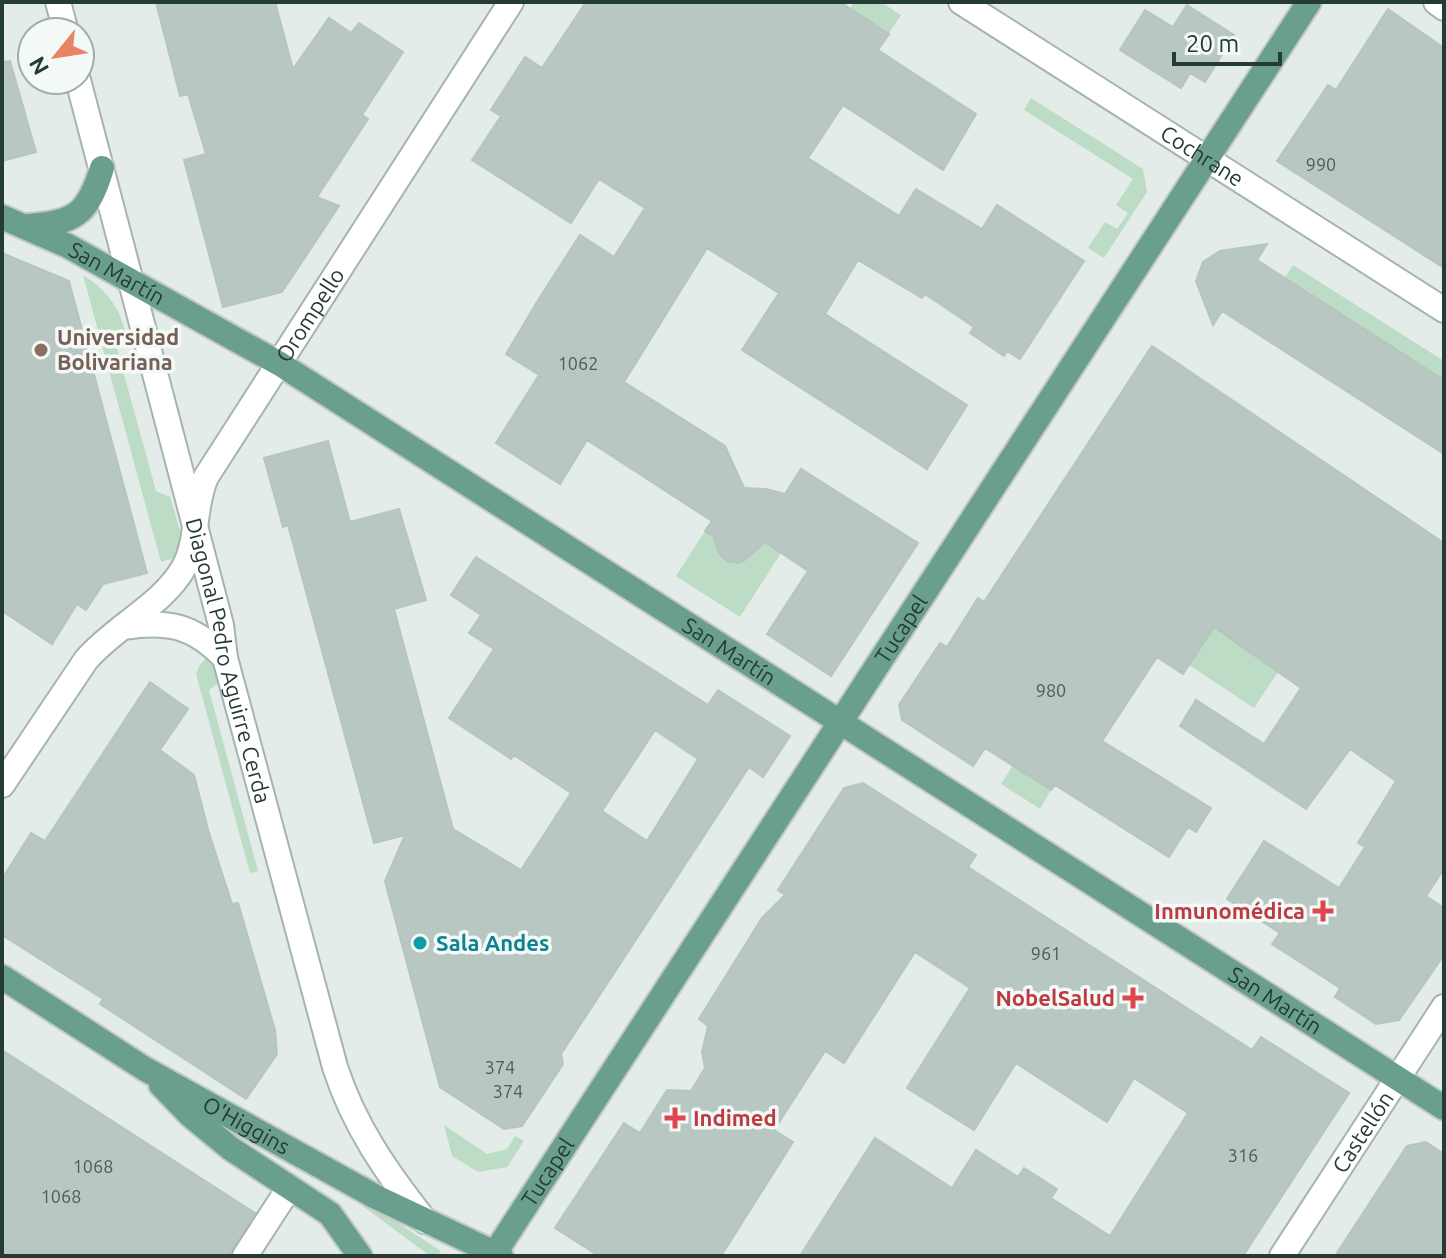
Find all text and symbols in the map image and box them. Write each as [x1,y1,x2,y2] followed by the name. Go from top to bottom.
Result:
[16,16,96,96] north arrow
[1174,16,1280,66] scale bar
[1186,30,1239,57] text: 20 m
[23,53,53,80] text: N
[1156,120,1249,191] street label: Cochrane
[1306,154,1336,174] house number: 990
[65,236,169,309] street label: San Martín
[270,263,349,366] street label: Orompello
[57,324,179,374] place label: Universidad Bolivariana
[32,341,50,359] marker: Universidad Bolivariana
[558,353,598,373] house number: 1062
[181,515,277,806] street label: Diagonal Pedro Aguirre Cerda
[869,590,932,668] street label: Tucapel
[678,612,781,690] street label: San Martín
[1036,680,1066,700] house number: 980
[1154,898,1305,923] place label: Inmunomédica
[1312,900,1334,922] marker: Inmunomédica
[436,930,549,955] place label: Sala Andes
[411,934,429,952] marker: Sala Andes
[1031,943,1061,963] house number: 961
[1224,961,1327,1039] street label: San Martín
[995,985,1115,1010] place label: NobelSalud
[1122,987,1144,1009] marker: NobelSalud
[485,1057,515,1077] house number: 374
[493,1081,523,1101] house number: 374
[1327,1086,1398,1177] street label: Castellón
[199,1091,295,1159] street label: O'Higgins
[693,1105,777,1130] place label: Indimed
[664,1107,686,1129] marker: Indimed
[516,1133,579,1211] street label: Tucapel
[1228,1145,1258,1165] house number: 316
[73,1156,113,1176] house number: 1068
[41,1186,81,1206] house number: 1068

